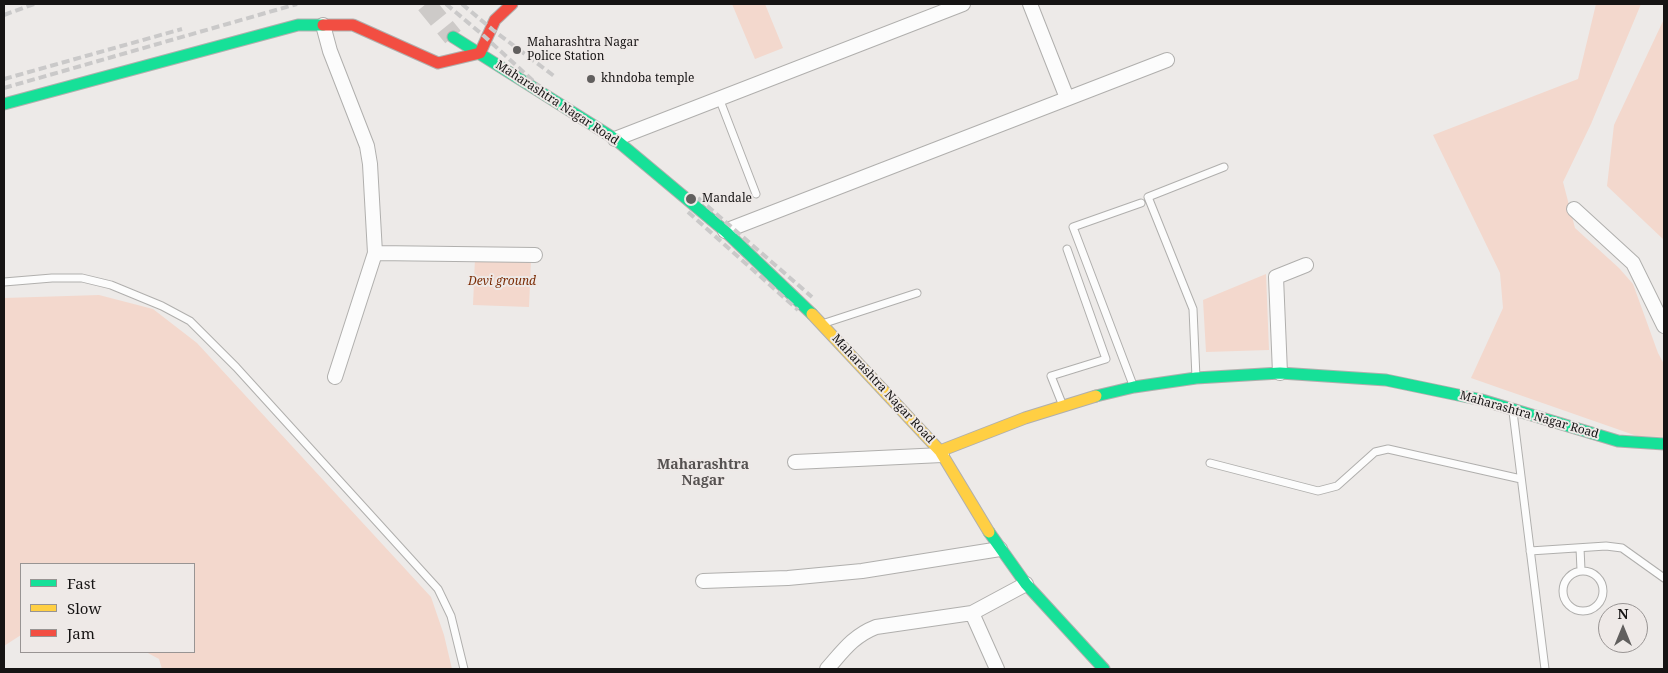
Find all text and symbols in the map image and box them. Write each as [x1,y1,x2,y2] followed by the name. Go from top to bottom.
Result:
[527,36,639,64] place label: Maharashtra Nagar Police Station
[511,44,523,56] marker: Maharashtra Nagar Police Station
[493,58,621,148] street label: Maharashtra Nagar Road
[601,72,694,86] place label: khndoba temple
[585,73,597,85] marker: khndoba temple
[684,192,698,206] marker: Mandale
[702,192,752,206] place label: Mandale
[468,275,536,289] park label: Devi ground
[829,331,937,447] street label: Maharashtra Nagar Road
[1458,388,1600,442] street label: Maharashtra Nagar Road
[657,457,749,490] district label: Maharashtra Nagar
[20,563,195,653] legend
[67,573,96,593] text: Fast
[67,598,101,618] text: Slow
[1598,603,1648,653] north arrow
[1617,604,1629,623] text: N
[67,623,95,643] text: Jam

